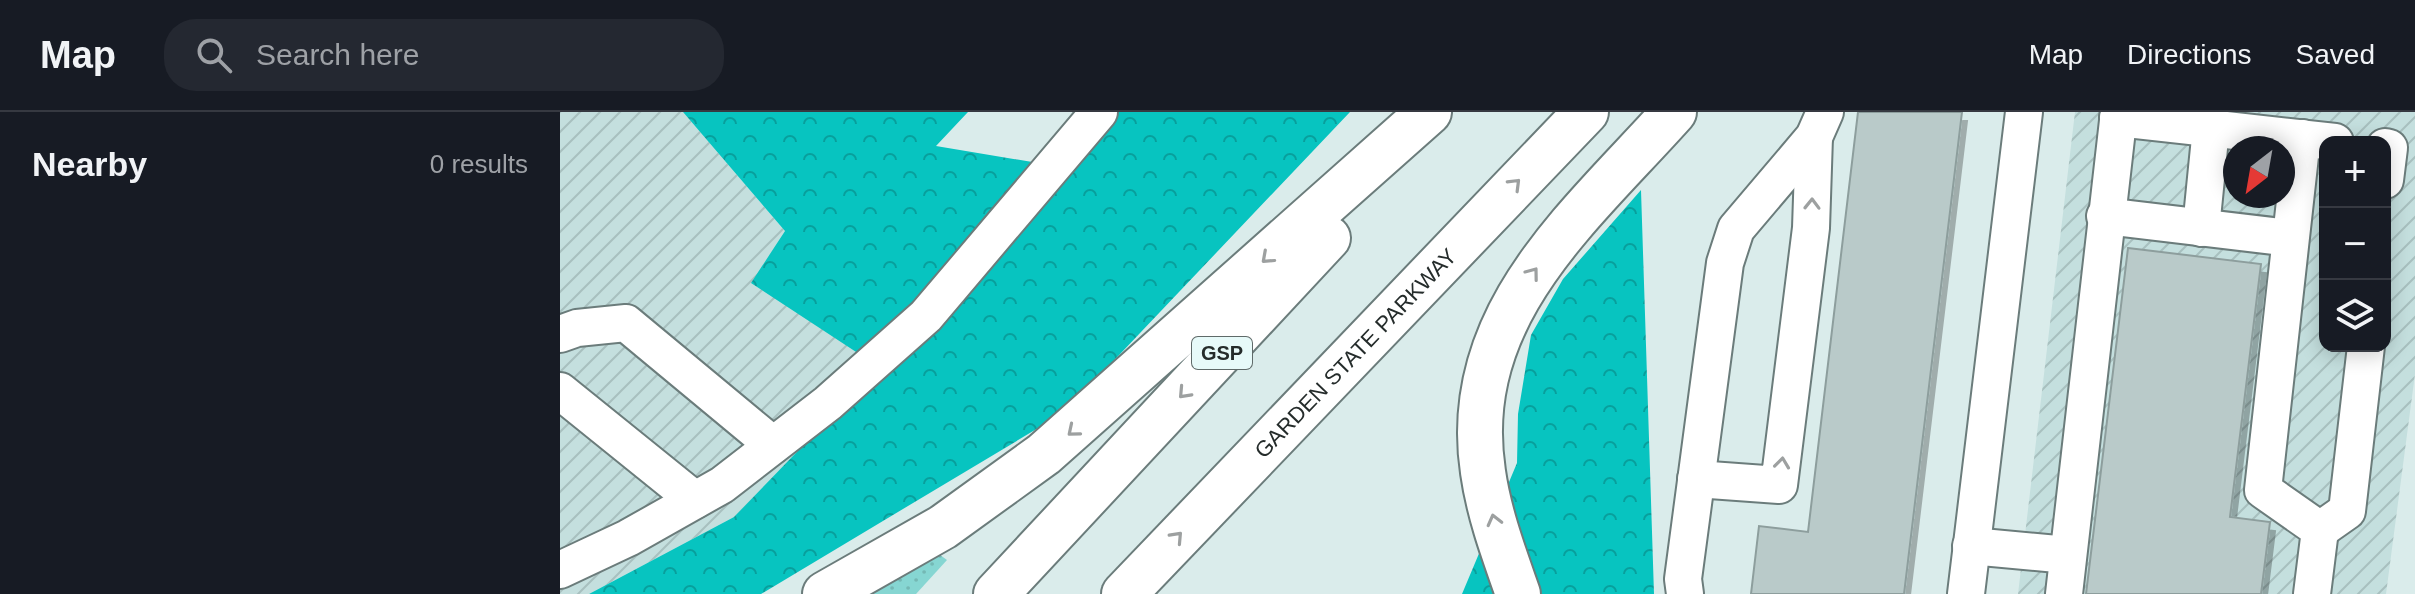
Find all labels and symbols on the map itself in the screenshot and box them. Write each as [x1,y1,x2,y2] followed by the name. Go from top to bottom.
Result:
[2223,136,2295,208] north arrow
[1506,179,1520,193] one-way arrow
[1803,197,1821,210] one-way arrow
[1250,243,1462,463] street label: GARDEN STATE PARKWAY
[1262,248,1276,263] one-way arrow
[1523,267,1537,282] one-way arrow
[1192,337,1252,369] road number: GSP
[1179,384,1193,398] one-way arrow
[1068,421,1082,436] one-way arrow
[1773,456,1790,469] one-way arrow
[1486,514,1503,527] one-way arrow
[1168,532,1183,546] one-way arrow

